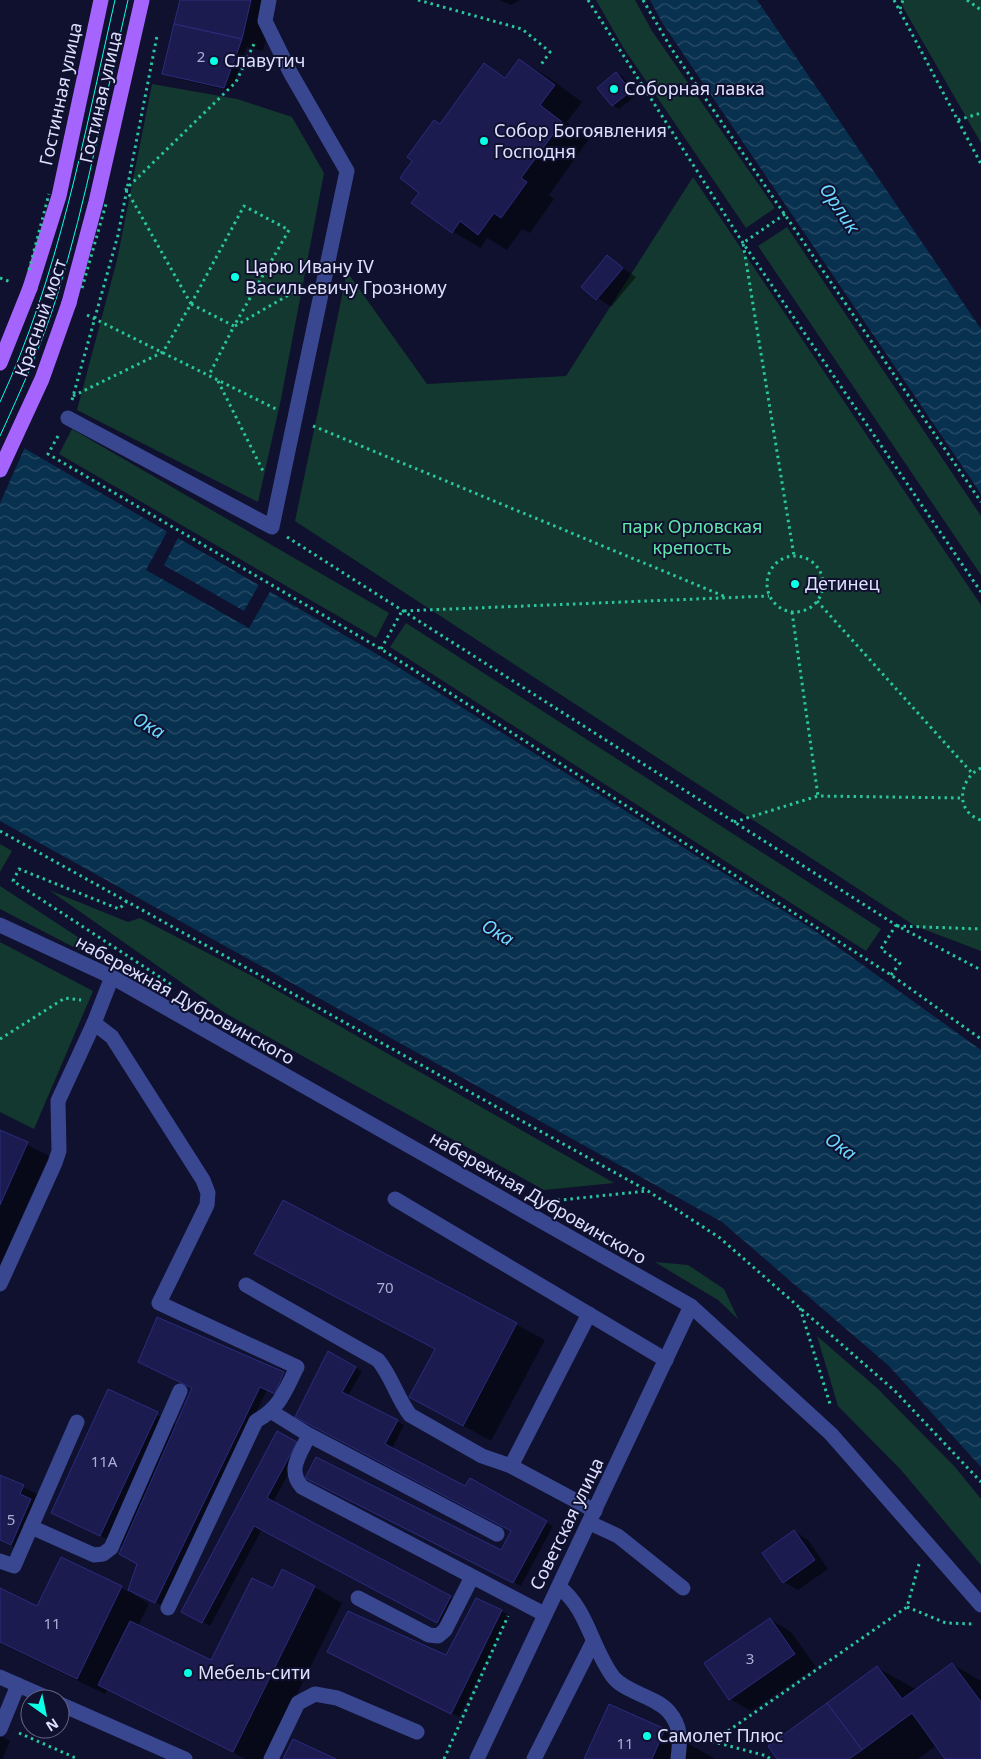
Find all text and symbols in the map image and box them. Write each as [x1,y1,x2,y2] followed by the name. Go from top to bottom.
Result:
[33,20,87,168] street label: Гостинная улица
[73,28,127,165] street label: Гостиная улица
[197,46,205,66] house number: 2
[224,48,305,72] place label: Славутич
[208,55,220,67] marker: Славутич
[624,76,765,100] place label: Соборная лавка
[608,83,620,95] marker: Соборная лавка
[494,118,667,163] place label: Собор Богоявления Господня
[478,135,490,147] marker: Собор Богоявления Господня
[814,178,867,239] water label: Орлик
[245,254,447,299] place label: Царю Ивану IV Васильевичу Грозному
[9,255,72,380] street label: Красный мост
[229,271,241,283] marker: Царю Ивану IV Васильевичу Грозному
[622,514,762,559] park label: парк Орловская крепость
[805,571,879,595] place label: Детинец
[789,578,801,590] marker: Детинец
[128,705,170,745] water label: Ока
[477,912,519,952] water label: Ока
[72,929,299,1069] street label: набережная Дубровинского
[426,1125,651,1269] street label: набережная Дубровинского
[820,1126,862,1166] water label: Ока
[376,1277,394,1297] house number: 70
[91,1451,118,1471] house number: 11А
[524,1453,609,1594] street label: Советская улица
[7,1509,15,1529] house number: 5
[43,1613,61,1633] house number: 11
[746,1648,754,1668] house number: 3
[198,1660,311,1684] place label: Мебель-сити
[182,1667,194,1679] marker: Мебель-сити
[20,1689,70,1739] north arrow
[42,1714,62,1736] text: N
[657,1723,784,1747] place label: Самолет Плюс
[641,1730,653,1742] marker: Самолет Плюс
[616,1733,634,1753] house number: 11

